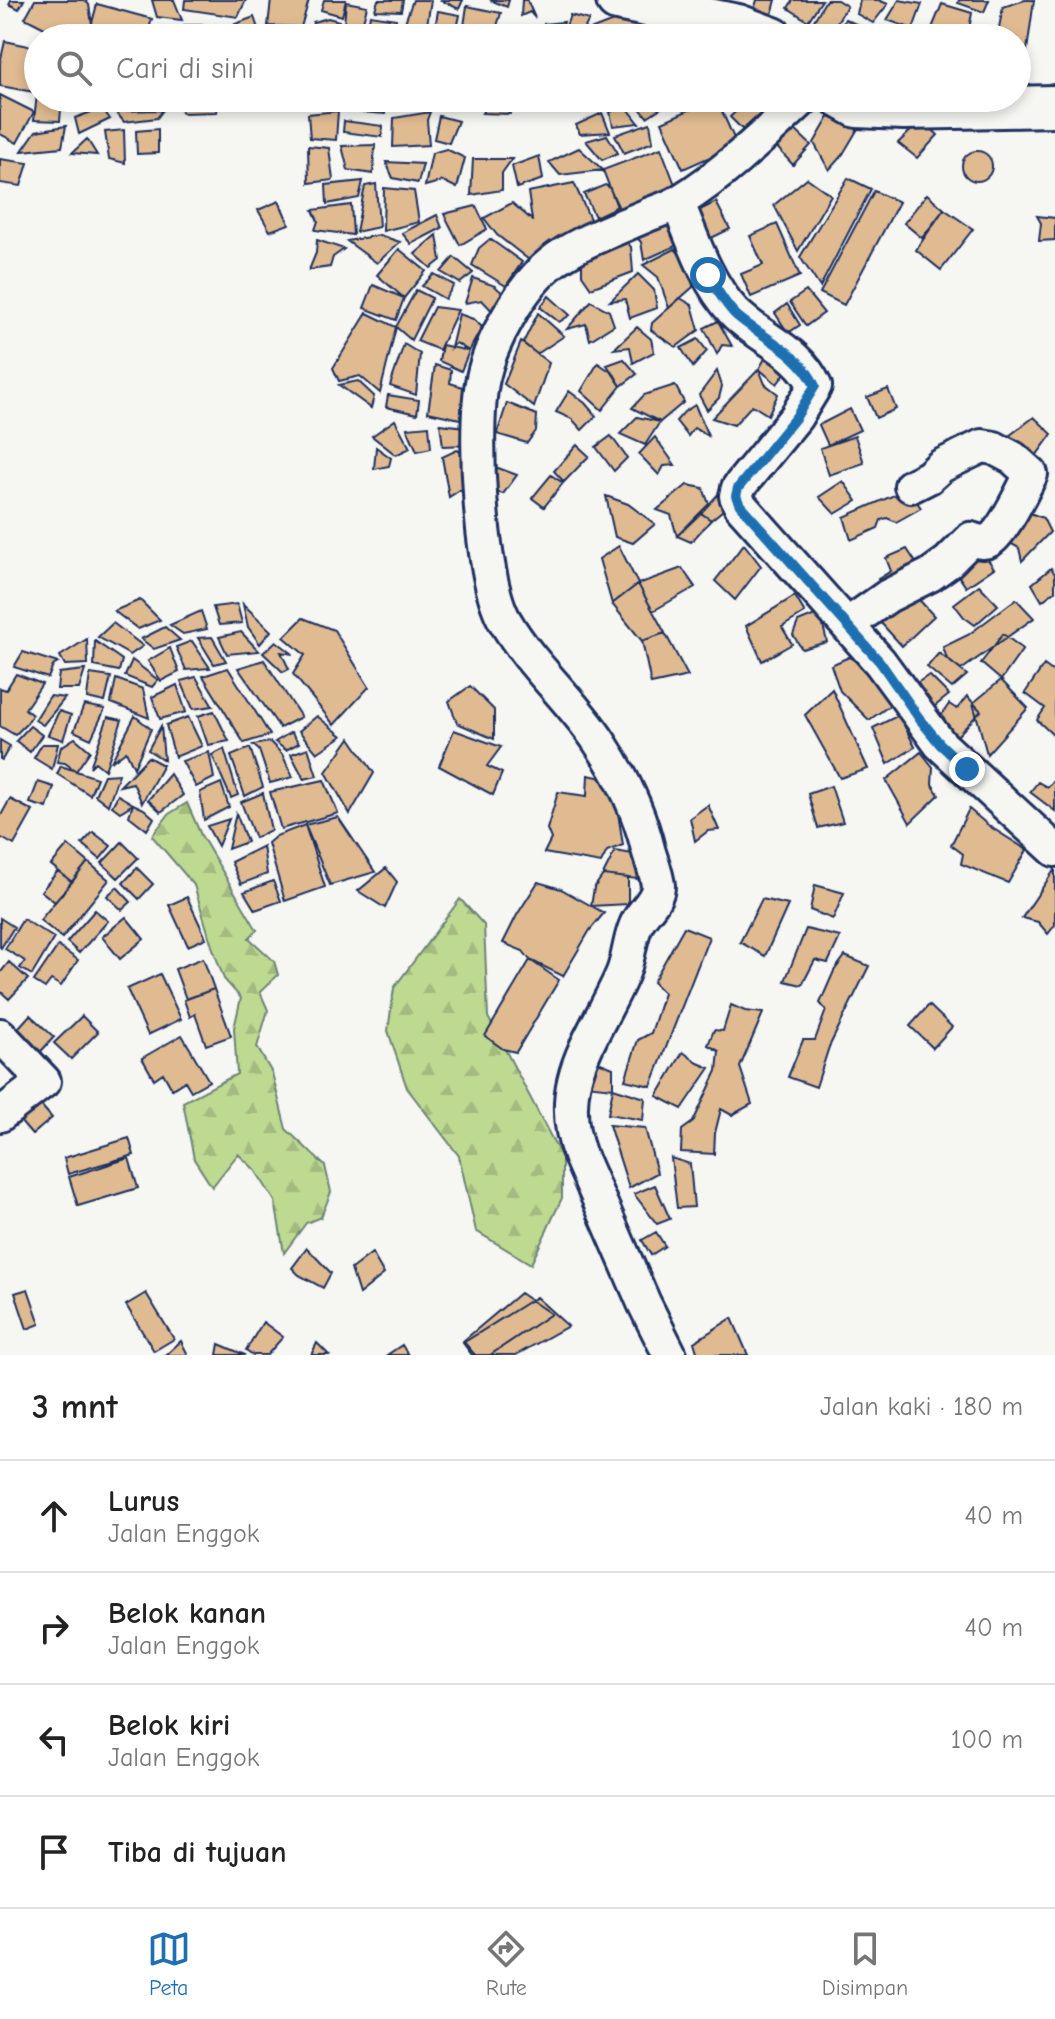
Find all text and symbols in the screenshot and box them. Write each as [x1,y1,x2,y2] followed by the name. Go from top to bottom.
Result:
[24,24,1031,112] search box
[52,46,96,90] icon: search
[116,51,254,86] text: Cari di sini
[690,257,726,293] route start
[949,751,985,787] route end
[32,1387,118,1427] text: 3 mnt
[820,1392,1023,1422] text: Jalan kaki · 180 m
[108,1484,179,1519] text: Lurus
[32,1494,76,1538] icon: ahead
[964,1501,1023,1531] text: 40 m
[108,1519,259,1549] text: Jalan Enggok
[108,1596,266,1631] text: Belok kanan
[32,1606,76,1650] icon: right
[964,1613,1023,1643] text: 40 m
[108,1631,259,1661] text: Jalan Enggok
[108,1708,230,1743] text: Belok kiri
[32,1718,76,1762] icon: left
[951,1725,1023,1755] text: 100 m
[108,1743,259,1773] text: Jalan Enggok
[32,1830,76,1874] icon: arrive
[108,1835,287,1870] text: Tiba di tujuan
[147,1927,191,2001] tab: Peta
[484,1927,528,2001] tab: Rute
[822,1927,908,2001] tab: Disimpan

